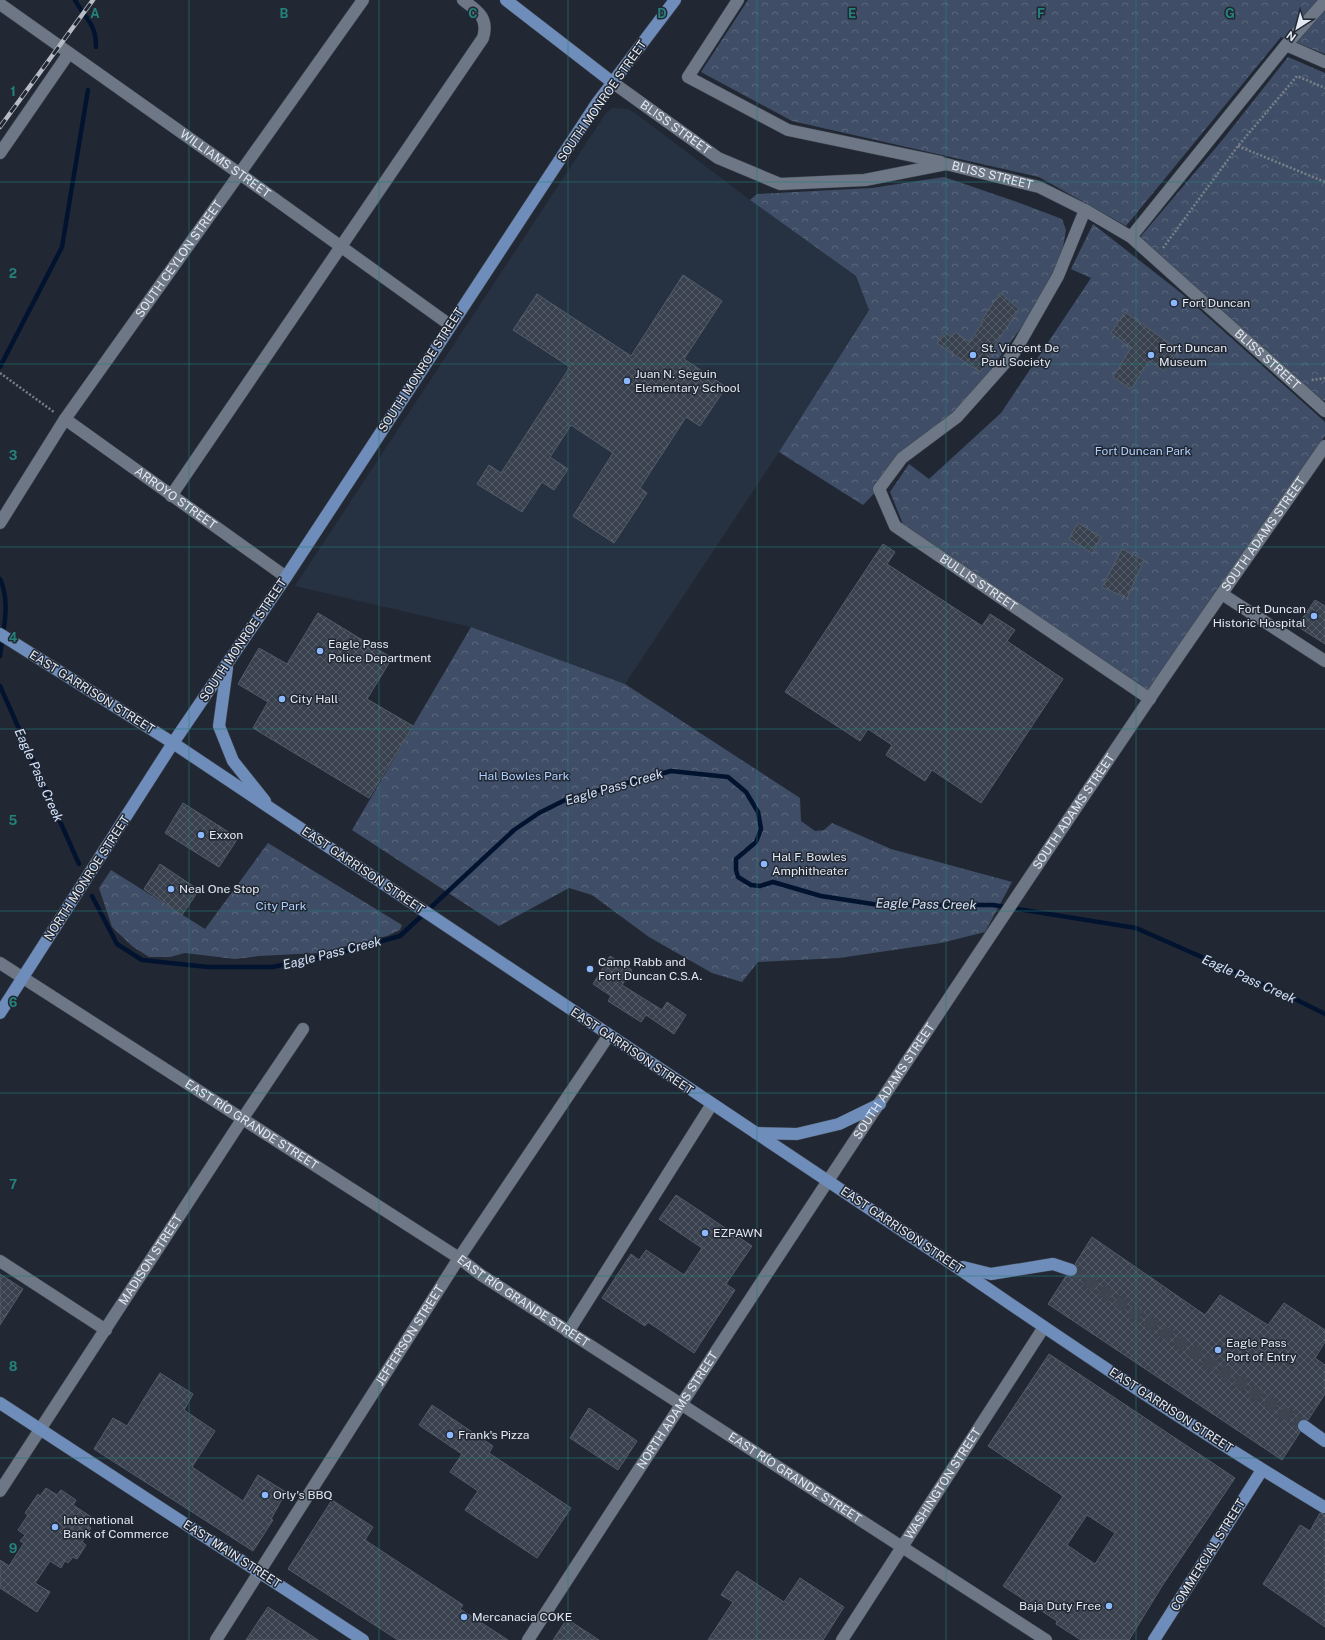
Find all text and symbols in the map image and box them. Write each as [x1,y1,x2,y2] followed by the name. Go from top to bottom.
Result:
[90,6,100,21] text: A
[280,6,289,21] text: B
[468,6,478,21] text: C
[657,6,667,21] text: D
[848,6,856,21] text: E
[1037,6,1045,21] text: F
[1225,6,1235,21] text: G
[1277,8,1317,48] north arrow
[1284,29,1298,43] text: N
[555,38,649,164] street label: SOUTH MONROE STREET
[10,84,16,99] text: 1
[638,98,713,157] street label: BLISS STREET
[177,127,273,201] street label: WILLIAMS STREET
[950,159,1034,192] street label: BLISS STREET
[132,198,225,320] street label: SOUTH CEYLON STREET
[9,266,17,281] text: 2
[1182,296,1250,310] place label: Fort Duncan
[1169,298,1179,308] marker: Fort Duncan
[376,305,466,435] street label: SOUTH MONROE STREET
[1232,326,1303,392] street label: BLISS STREET
[981,341,1060,369] place label: St. Vincent De Paul Society
[1159,341,1227,369] place label: Fort Duncan Museum
[968,350,978,360] marker: St. Vincent De Paul Society
[1146,350,1156,360] marker: Fort Duncan Museum
[635,367,741,395] place label: Juan N. Seguin Elementary School
[622,376,632,386] marker: Juan N. Seguin Elementary School
[1095,444,1192,458] park label: Fort Duncan Park
[9,448,18,463] text: 3
[132,464,219,532] street label: ARROYO STREET
[1219,474,1308,594] street label: SOUTH ADAMS STREET
[937,551,1020,614] street label: BULLIS STREET
[197,576,289,704] street label: SOUTH MONROE STREET
[1213,602,1306,630] place label: Fort Duncan Historic Hospital
[1309,611,1319,621] marker: Fort Duncan Historic Hospital
[9,630,18,645] text: 4
[328,637,432,665] place label: Eagle Pass Police Department
[315,646,325,656] marker: Eagle Pass Police Department
[27,648,157,736] street label: EAST GARRISON STREET
[290,692,338,706] place label: City Hall
[277,694,287,704] marker: City Hall
[12,726,66,824] water label: Eagle Pass Creek
[1030,751,1117,872] street label: SOUTH ADAMS STREET
[563,766,665,808] water label: Eagle Pass Creek
[478,769,570,783] park label: Hal Bowles Park
[9,813,18,828] text: 5
[41,813,133,943] street label: NORTH MONROE STREET
[299,824,427,916] street label: EAST GARRISON STREET
[209,828,243,842] place label: Exxon
[196,830,206,840] marker: Exxon
[772,850,849,878] place label: Hal F. Bowles Amphitheater
[759,859,769,869] marker: Hal F. Bowles Amphitheater
[179,882,259,896] place label: Neal One Stop
[166,884,176,894] marker: Neal One Stop
[875,896,977,912] water label: Eagle Pass Creek
[256,899,307,913] park label: City Park
[281,933,383,973] water label: Eagle Pass Creek
[1200,952,1298,1006] water label: Eagle Pass Creek
[598,955,702,983] place label: Camp Rabb and Fort Duncan C.S.A.
[585,964,595,974] marker: Camp Rabb and Fort Duncan C.S.A.
[9,995,18,1010] text: 6
[568,1005,696,1097] street label: EAST GARRISON STREET
[850,1020,937,1142] street label: SOUTH ADAMS STREET
[182,1077,321,1173] street label: EAST RÍO GRANDE STREET
[9,1177,17,1192] text: 7
[838,1184,966,1276] street label: EAST GARRISON STREET
[116,1212,185,1308] street label: MADISON STREET
[713,1226,763,1240] place label: EZPAWN
[700,1228,710,1238] marker: EZPAWN
[454,1252,592,1350] street label: EAST RÍO GRANDE STREET
[373,1283,447,1388] street label: JEFFERSON STREET
[1226,1336,1297,1364] place label: Eagle Pass Port of Entry
[1213,1345,1223,1355] marker: Eagle Pass Port of Entry
[634,1349,721,1472] street label: NORTH ADAMS STREET
[9,1359,18,1374] text: 8
[1107,1365,1235,1455] street label: EAST GARRISON STREET
[902,1425,984,1542] street label: WASHINGTON STREET
[458,1428,529,1442] place label: Frank's Pizza
[445,1430,455,1440] marker: Frank's Pizza
[726,1430,864,1526] street label: EAST RÍO GRANDE STREET
[273,1488,333,1502] place label: Orly's BBQ
[260,1490,270,1500] marker: Orly's BBQ
[1168,1496,1248,1614] street label: COMMERCIAL STREET
[63,1513,169,1541] place label: International Bank of Commerce
[181,1517,283,1591] street label: EAST MAIN STREET
[50,1522,60,1532] marker: International Bank of Commerce
[9,1541,17,1556] text: 9
[1019,1599,1101,1613] place label: Baja Duty Free
[1104,1601,1114,1611] marker: Baja Duty Free
[472,1610,572,1624] place label: Mercanacia COKE
[459,1612,469,1622] marker: Mercanacia COKE

